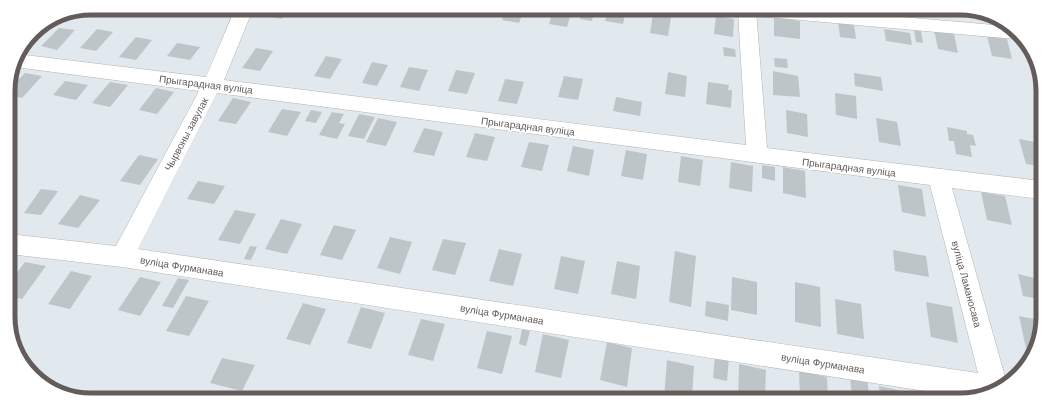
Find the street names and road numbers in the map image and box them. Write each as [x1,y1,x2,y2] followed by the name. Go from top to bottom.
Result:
[158,73,254,96] street label: Прыгарадная вуліца
[162,95,211,173] street label: Чырвоны завулак
[480,115,576,138] street label: Прыгарадная вуліца
[801,156,897,179] street label: Прыгарадная вуліца
[950,240,983,329] street label: вуліца Ламаносава
[139,254,225,279] street label: вуліца Фурманава
[459,302,545,327] street label: вуліца Фурманава
[780,351,866,376] street label: вуліца Фурманава

